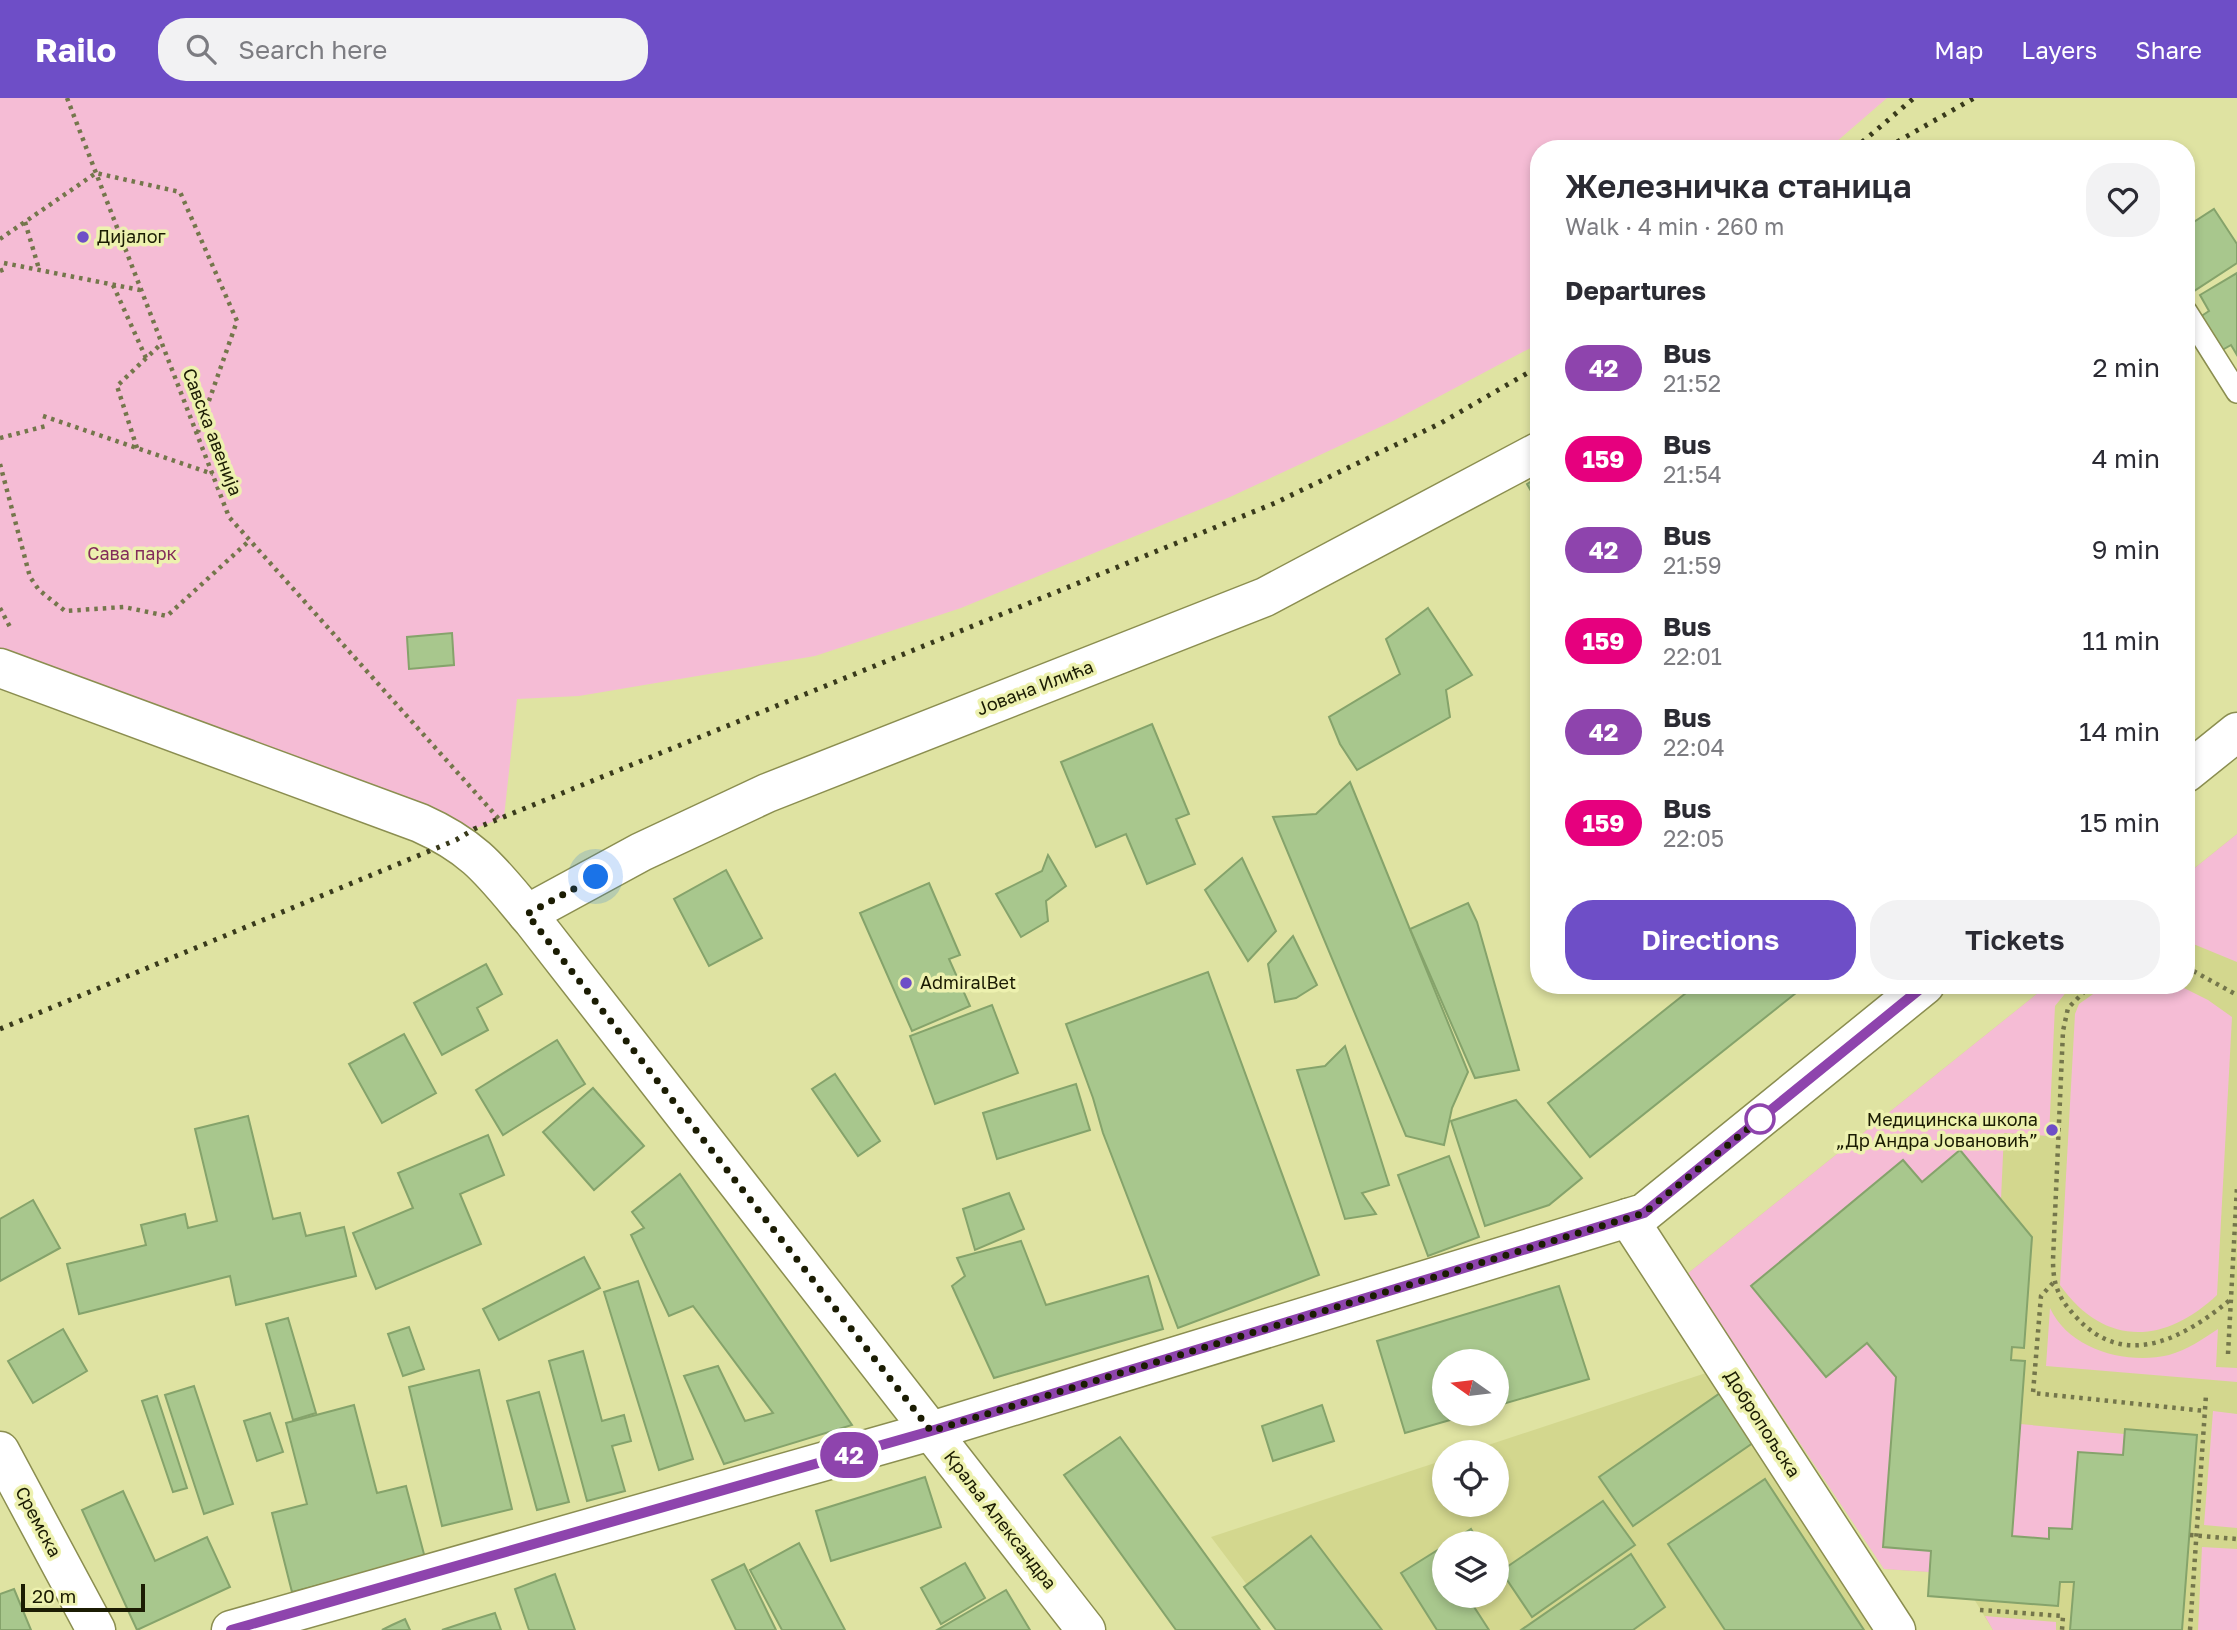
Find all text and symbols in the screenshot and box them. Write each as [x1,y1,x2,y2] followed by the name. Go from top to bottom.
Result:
[158,18,648,81] search box
[35,30,116,69] text: Railo
[182,30,220,68] icon: search
[238,34,387,65] text: Search here
[1934,35,1983,64] text: Map
[2021,35,2097,64] text: Layers
[2135,35,2202,64] text: Share
[2086,163,2160,237] button: heart
[1565,166,1912,205] text: Железничка станица
[1565,212,1784,240] text: Walk · 4 min · 260 m
[97,225,166,247] place label: Дијалог
[75,229,91,245] marker: Дијалог
[1565,275,1706,306] text: Departures
[1663,338,1711,369] text: Bus
[2092,352,2160,383] text: 2 min
[1589,353,1618,382] text: 42
[178,365,247,499] street label: Савска авенија
[1663,369,1721,397] text: 21:52
[1663,429,1711,460] text: Bus
[2092,443,2160,474] text: 4 min
[1582,444,1625,473] text: 159
[1663,460,1722,488] text: 21:54
[1663,520,1711,551] text: Bus
[2092,534,2160,565] text: 9 min
[1589,535,1618,564] text: 42
[87,542,177,564] park label: Сава парк
[1663,551,1722,579] text: 21:59
[1663,611,1711,642] text: Bus
[2082,625,2160,656] text: 11 min
[1582,626,1625,655] text: 159
[1663,642,1722,670] text: 22:01
[973,655,1096,719] street label: Јована Илића
[1663,702,1711,733] text: Bus
[2079,716,2160,747] text: 14 min
[1589,717,1618,746] text: 42
[1663,733,1725,761] text: 22:04
[1663,793,1711,824] text: Bus
[2080,807,2160,838] text: 15 min
[1582,808,1625,837] text: 159
[1663,824,1724,852] text: 22:05
[578,859,613,894] your location
[1565,900,1856,980] button: Directions
[1870,900,2160,980] button: Tickets
[920,971,1016,993] place label: AdmiralBet
[898,975,914,991] marker: AdmiralBet
[1745,1104,1775,1134] unlabelled marker
[1836,1108,2038,1151] place label: Медицинска школа „Др Андра Јовановић”
[2044,1122,2060,1138] marker: Медицинска школа „Др Андра Јовановић”
[1432,1349,1508,1426] north arrow
[1432,1349,1509,1608] map controls
[1720,1366,1806,1481] street label: Добропољска
[818,1432,880,1478] line badge: 42
[834,1440,864,1469] text: 42
[1432,1440,1509,1517] button: locate
[940,1446,1062,1593] street label: Краља Александра
[11,1482,67,1561] street label: Сремска
[1432,1531,1509,1608] button: layers
[21,1581,145,1613] scale bar
[32,1584,76,1607] text: 20 m

